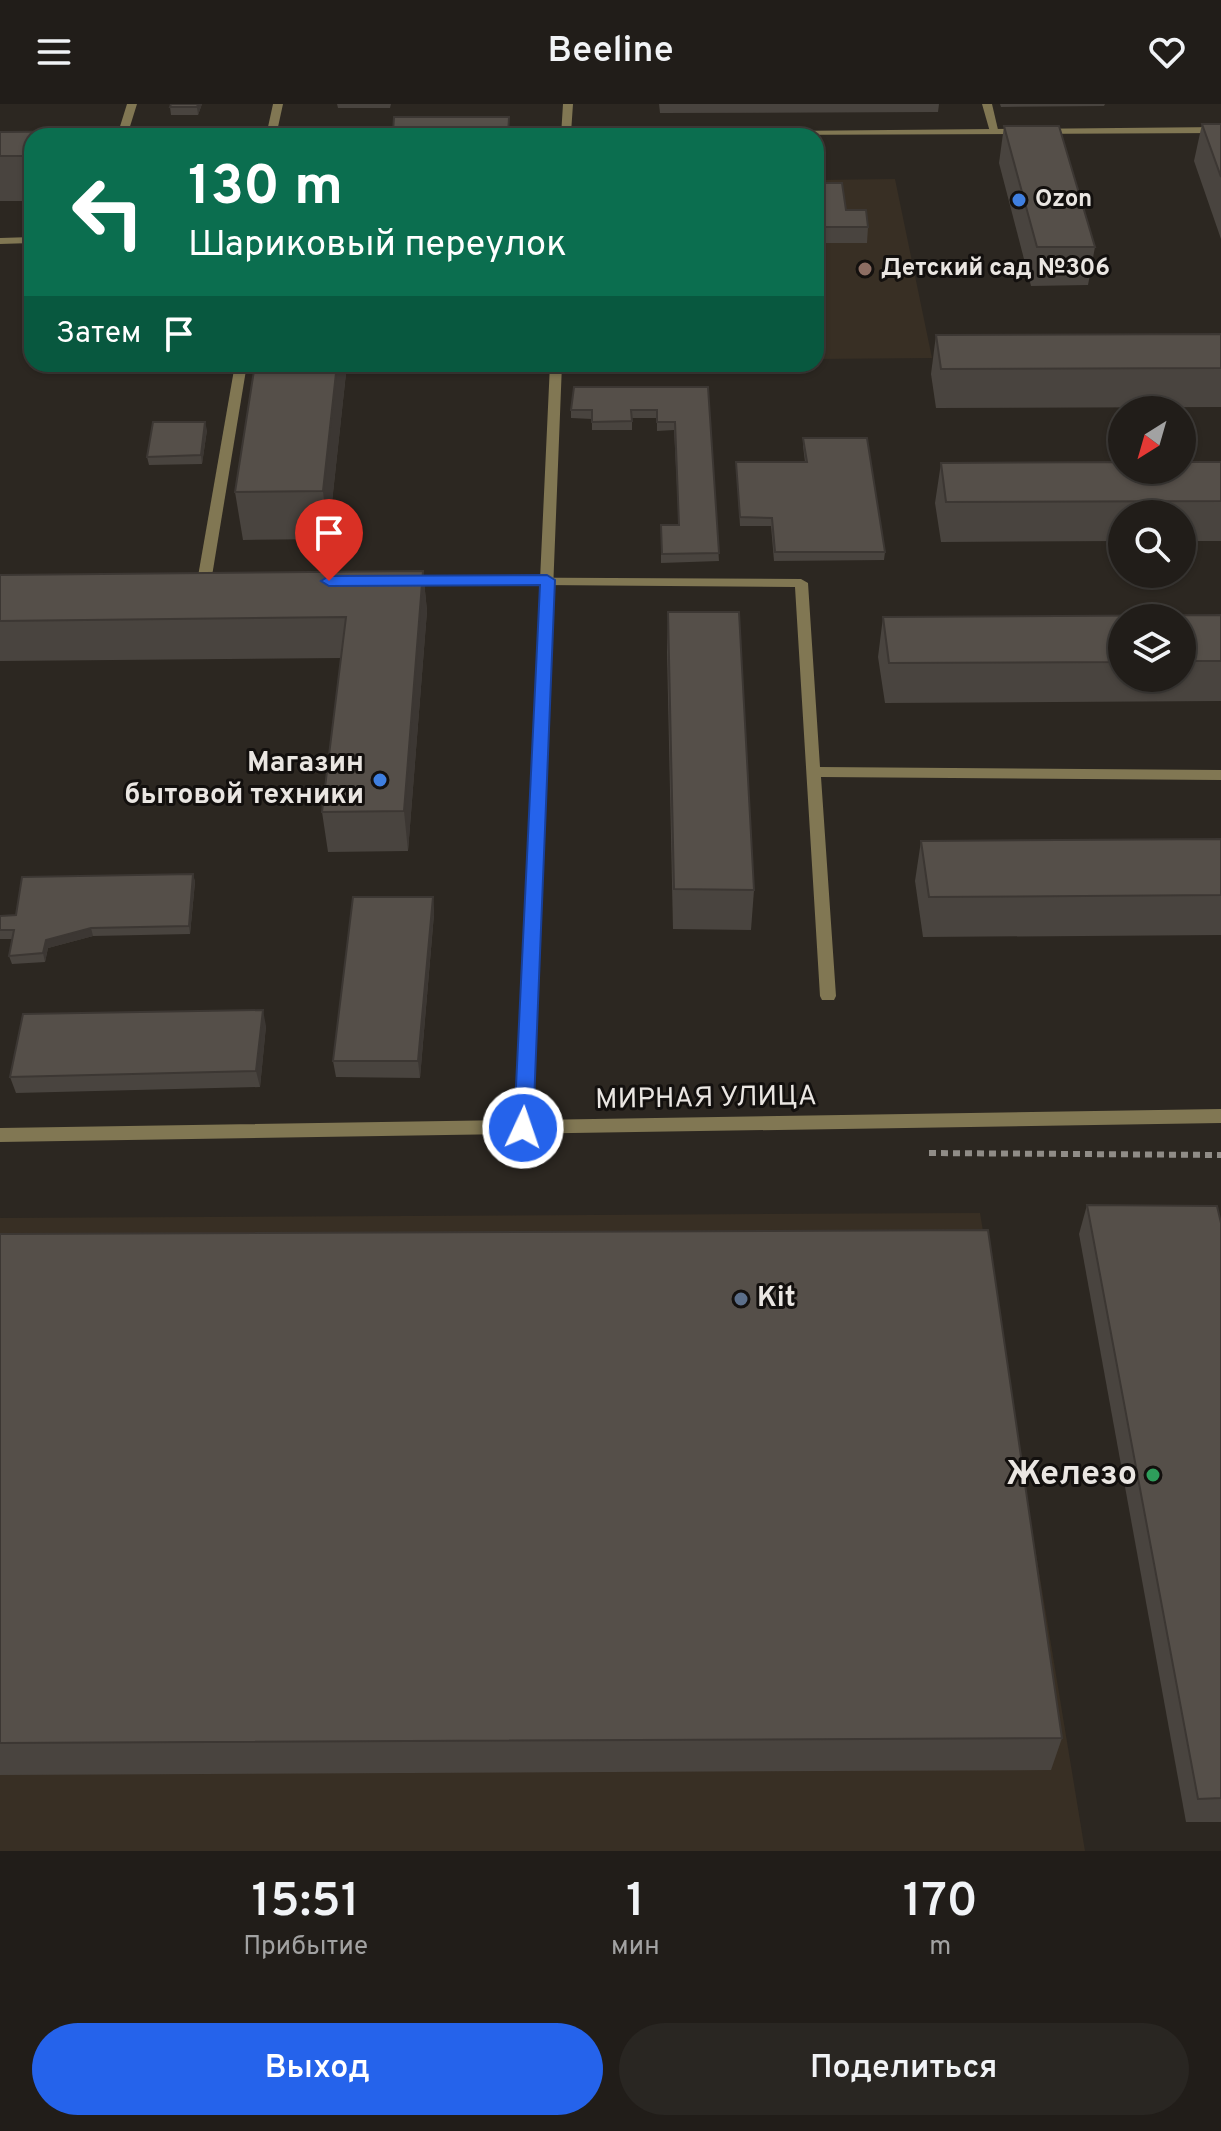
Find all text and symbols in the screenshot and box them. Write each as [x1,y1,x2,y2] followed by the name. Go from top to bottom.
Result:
[547,29,674,75] text: Beeline
[32,30,76,74] icon: menu
[1145,30,1189,74] icon: heart
[188,154,343,224] text: 130 m
[56,160,160,264] icon: left
[1035,185,1092,215] place label: Ozon
[1010,191,1028,209] marker: Ozon
[188,223,567,269] text: Шариковый переулок
[881,254,1110,284] place label: Детский сад №306
[856,260,874,278] marker: Детский сад №306
[157,312,201,356] icon: arrive
[56,316,141,353] text: Затем
[1108,396,1196,484] north arrow
[1108,396,1196,692] map controls
[295,499,363,581] pin
[1108,500,1196,588] button: search
[307,511,351,555] icon: arrive
[1108,604,1196,692] button: layers
[125,746,364,814] place label: Магазин бытовой техники
[371,771,389,789] marker: Магазин бытовой техники
[595,1079,817,1119] street label: МИРНАЯ УЛИЦА
[481,1086,565,1170] position arrow
[757,1281,796,1317] place label: Kit
[732,1290,750,1308] marker: Kit
[1006,1454,1137,1497] place label: Железо
[1144,1466,1162,1484] marker: Железо
[252,1873,359,1933] text: 15:51
[626,1873,645,1933] text: 1
[903,1873,978,1933] text: 170
[243,1931,368,1964] text: Прибытие
[611,1931,660,1964] text: мин
[929,1931,951,1964] text: m
[32,2023,603,2115] button: Выход
[619,2023,1189,2115] button: Поделиться

